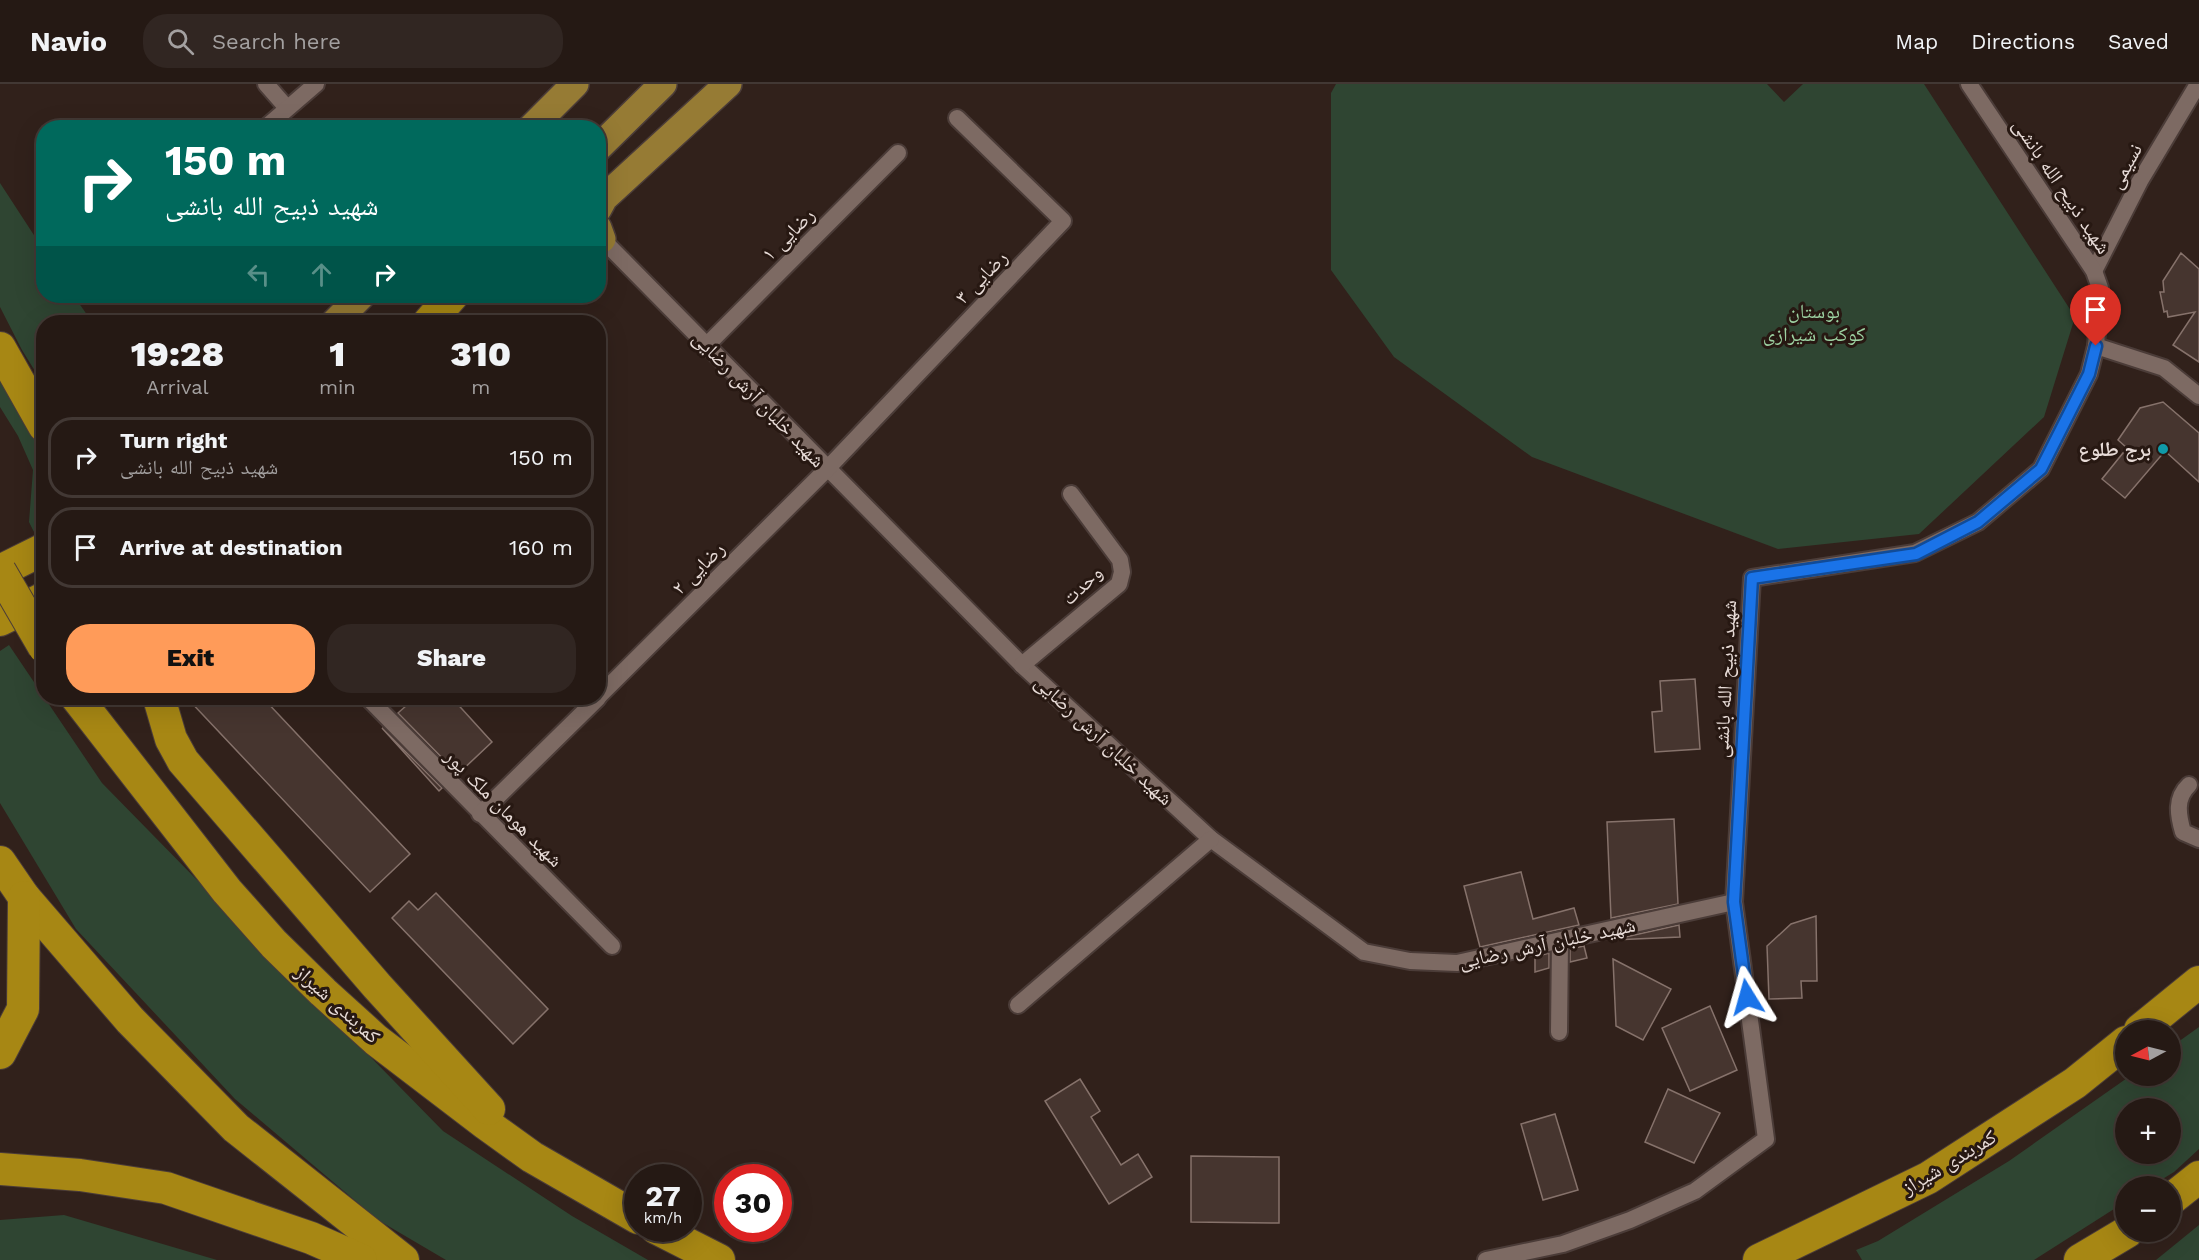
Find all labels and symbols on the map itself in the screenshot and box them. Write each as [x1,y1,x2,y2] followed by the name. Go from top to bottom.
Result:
[2007,114,2116,259] street label: شهید ذبیح الله بانشی
[2103,139,2147,193] street label: نسیمی
[757,203,819,265] street label: رضایی ۱
[950,245,1012,309] street label: رضایی ۳
[2070,284,2121,346] pin
[1763,299,1865,346] park label: بوستان کوکب شیرازی
[688,326,830,472] street label: شهید خلبان آرش رضایی
[2078,437,2151,462] place label: برج طلوع
[2156,442,2170,456] marker: برج طلوع
[667,537,729,599] street label: رضایی ۲
[1057,560,1107,610] street label: وحدت
[1709,599,1742,759] street label: شهید ذبیح الله بانشی
[1030,670,1178,810] street label: شهید خلبان آرش رضایی
[439,743,568,872] street label: شهید هومان ملک پور
[1456,913,1638,973] street label: شهید خلبان آرش رضایی
[290,959,385,1048] street label: کمربندی شیراز
[1715,965,1779,1029] position arrow
[2115,1020,2181,1086] north arrow
[1897,1125,2000,1200] street label: کمربندی شیراز
[714,1164,792,1242] speed limit sign: 30

